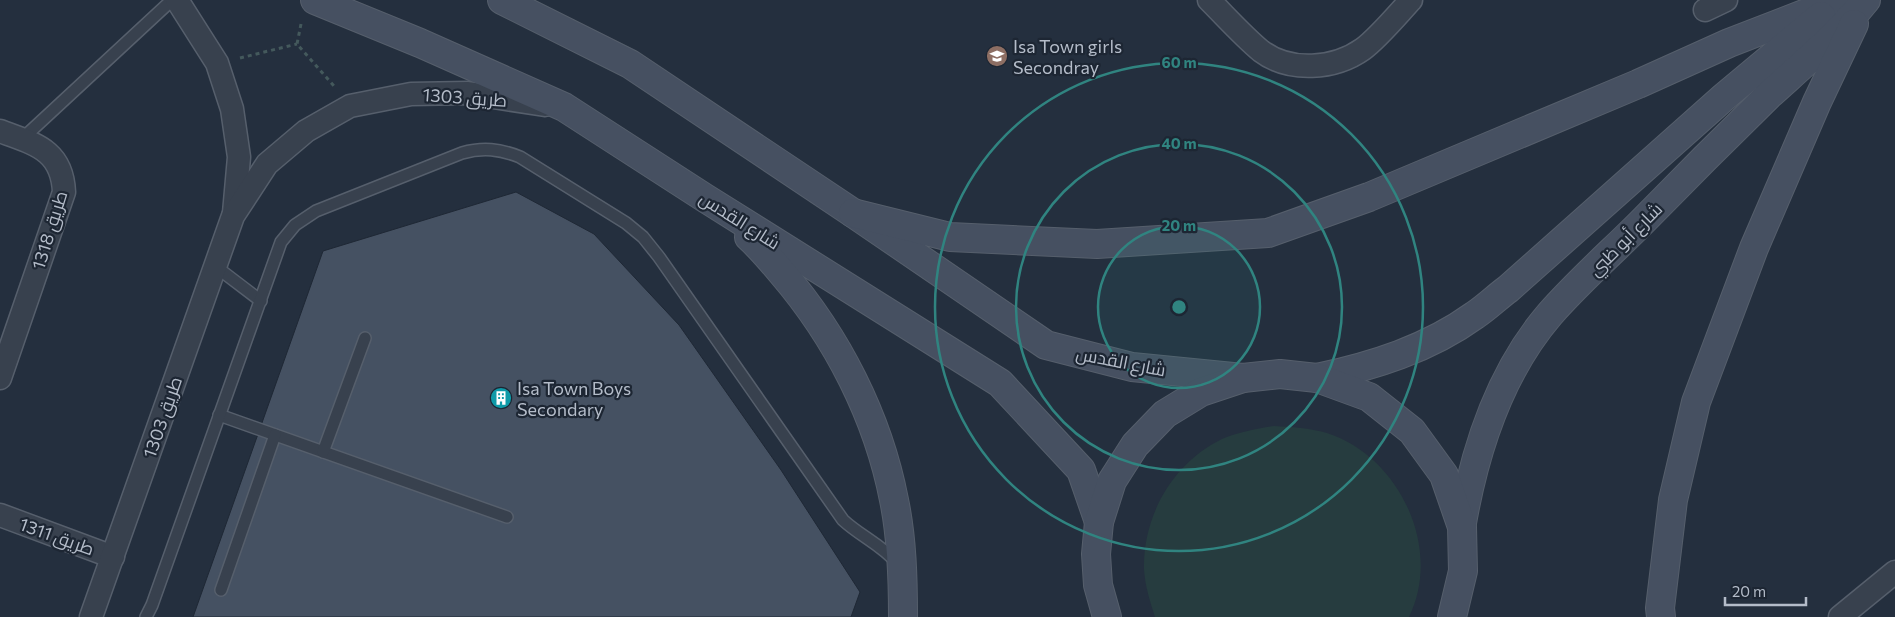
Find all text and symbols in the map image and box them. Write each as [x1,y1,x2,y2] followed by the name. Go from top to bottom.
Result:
[1013,35,1122,78] place label: Isa Town girls Secondray
[985,44,1009,68] school or university icon: Isa Town girls Secondray
[1161,53,1197,71] text: 60 m
[422,83,508,113] street label: طريق 1303
[1161,134,1197,152] text: 40 m
[695,187,784,255] street label: شارع القدس
[27,188,73,273] street label: طريق 1318
[1584,198,1669,283] street label: شارع أبو ظبي
[1162,216,1196,234] text: 20 m
[1170,298,1188,316] centre of rings
[1074,342,1168,382] street label: شارع القدس
[138,373,188,461] street label: طريق 1303
[517,377,631,420] place label: Isa Town Boys Secondary
[489,386,513,410] building icon: Isa Town Boys Secondary
[16,512,97,562] street label: طريق 1311
[1725,574,1806,606] scale bar
[1732,582,1766,600] text: 20 m

